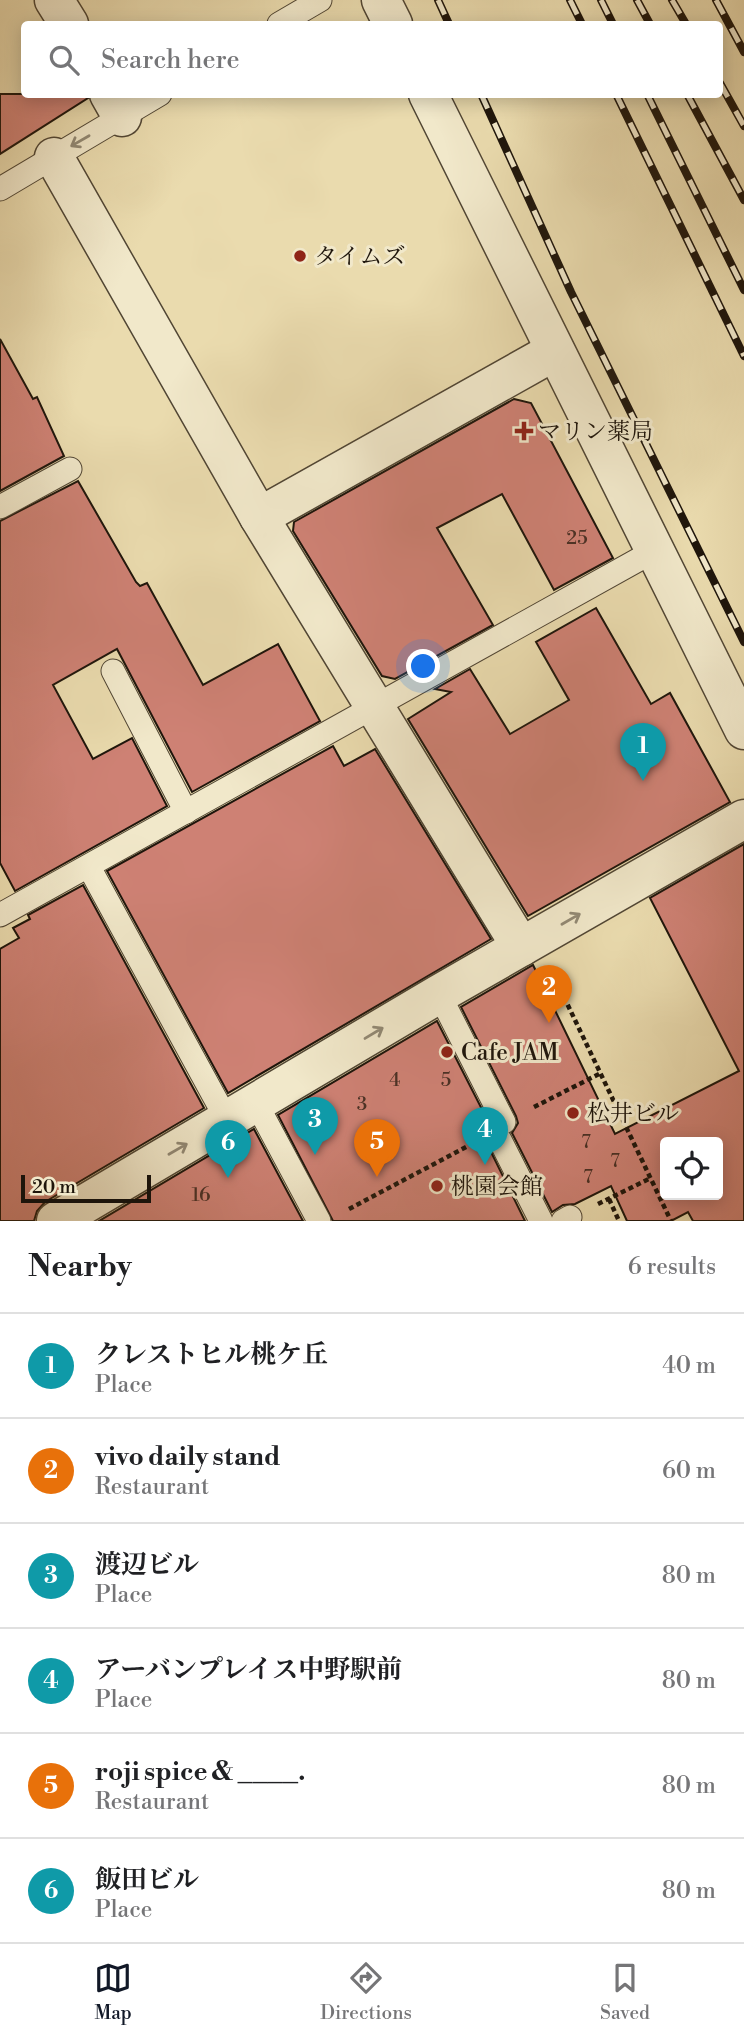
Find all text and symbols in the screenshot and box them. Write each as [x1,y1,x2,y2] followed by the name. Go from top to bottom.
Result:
[21,21,723,98] search box
[45,41,83,79] icon: search
[101,44,240,76] text: Search here
[71,135,91,149] one-way arrow
[314,243,406,271] place label: タイムズ
[292,248,308,264] marker: タイムズ
[538,418,653,446] place label: マリン薬局
[516,423,532,439] marker: マリン薬局
[566,526,588,550] house number: 25
[406,649,440,683] your location
[620,723,666,781] pin: 1
[560,912,580,926] one-way arrow
[526,965,572,1023] pin: 2
[363,1025,383,1039] one-way arrow
[461,1039,559,1067] place label: Cafe JAM
[439,1044,455,1060] marker: Cafe JAM
[389,1068,401,1092] house number: 4
[441,1068,451,1092] house number: 5
[357,1092,367,1116] house number: 3
[292,1097,338,1155] pin: 3
[587,1100,679,1128] place label: 松井ビル
[565,1105,581,1121] marker: 松井ビル
[462,1107,508,1165] pin: 4
[354,1119,400,1177] pin: 5
[205,1120,251,1178] pin: 6
[581,1130,591,1154] house number: 7
[660,1137,723,1200] map controls
[660,1137,723,1200] button: locate
[167,1141,187,1155] one-way arrow
[610,1149,620,1173] house number: 7
[583,1165,593,1189] house number: 7
[21,1172,150,1204] scale bar
[451,1173,543,1201] place label: 桃園会館
[32,1175,76,1199] text: 20 m
[429,1178,445,1194] marker: 桃園会館
[191,1183,211,1207] house number: 16
[28,1248,132,1286] text: Nearby
[628,1253,716,1281] text: 6 results
[95,1339,328,1371] text: クレストヒル桃ケ丘
[45,1352,57,1380] text: 1
[662,1352,716,1380] text: 40 m
[95,1371,152,1399] text: Place
[95,1441,280,1473] text: vivo daily stand
[44,1457,58,1485] text: 2
[662,1457,716,1485] text: 60 m
[95,1473,209,1501] text: Restaurant
[95,1549,199,1581] text: 渡辺ビル
[44,1562,58,1590] text: 3
[662,1562,716,1590] text: 80 m
[95,1581,152,1609] text: Place
[95,1654,402,1686] text: アーバンプレイス中野駅前
[43,1667,59,1695] text: 4
[662,1667,716,1695] text: 80 m
[95,1686,152,1714] text: Place
[95,1756,305,1788] text: roji spice & ____.
[44,1772,58,1800] text: 5
[662,1772,716,1800] text: 80 m
[95,1788,209,1816] text: Restaurant
[95,1864,199,1896] text: 飯田ビル
[44,1877,58,1905] text: 6
[662,1877,716,1905] text: 80 m
[95,1896,152,1924] text: Place
[94,1959,132,2025] tab: Map
[320,1959,412,2025] tab: Directions
[600,1959,650,2025] tab: Saved

